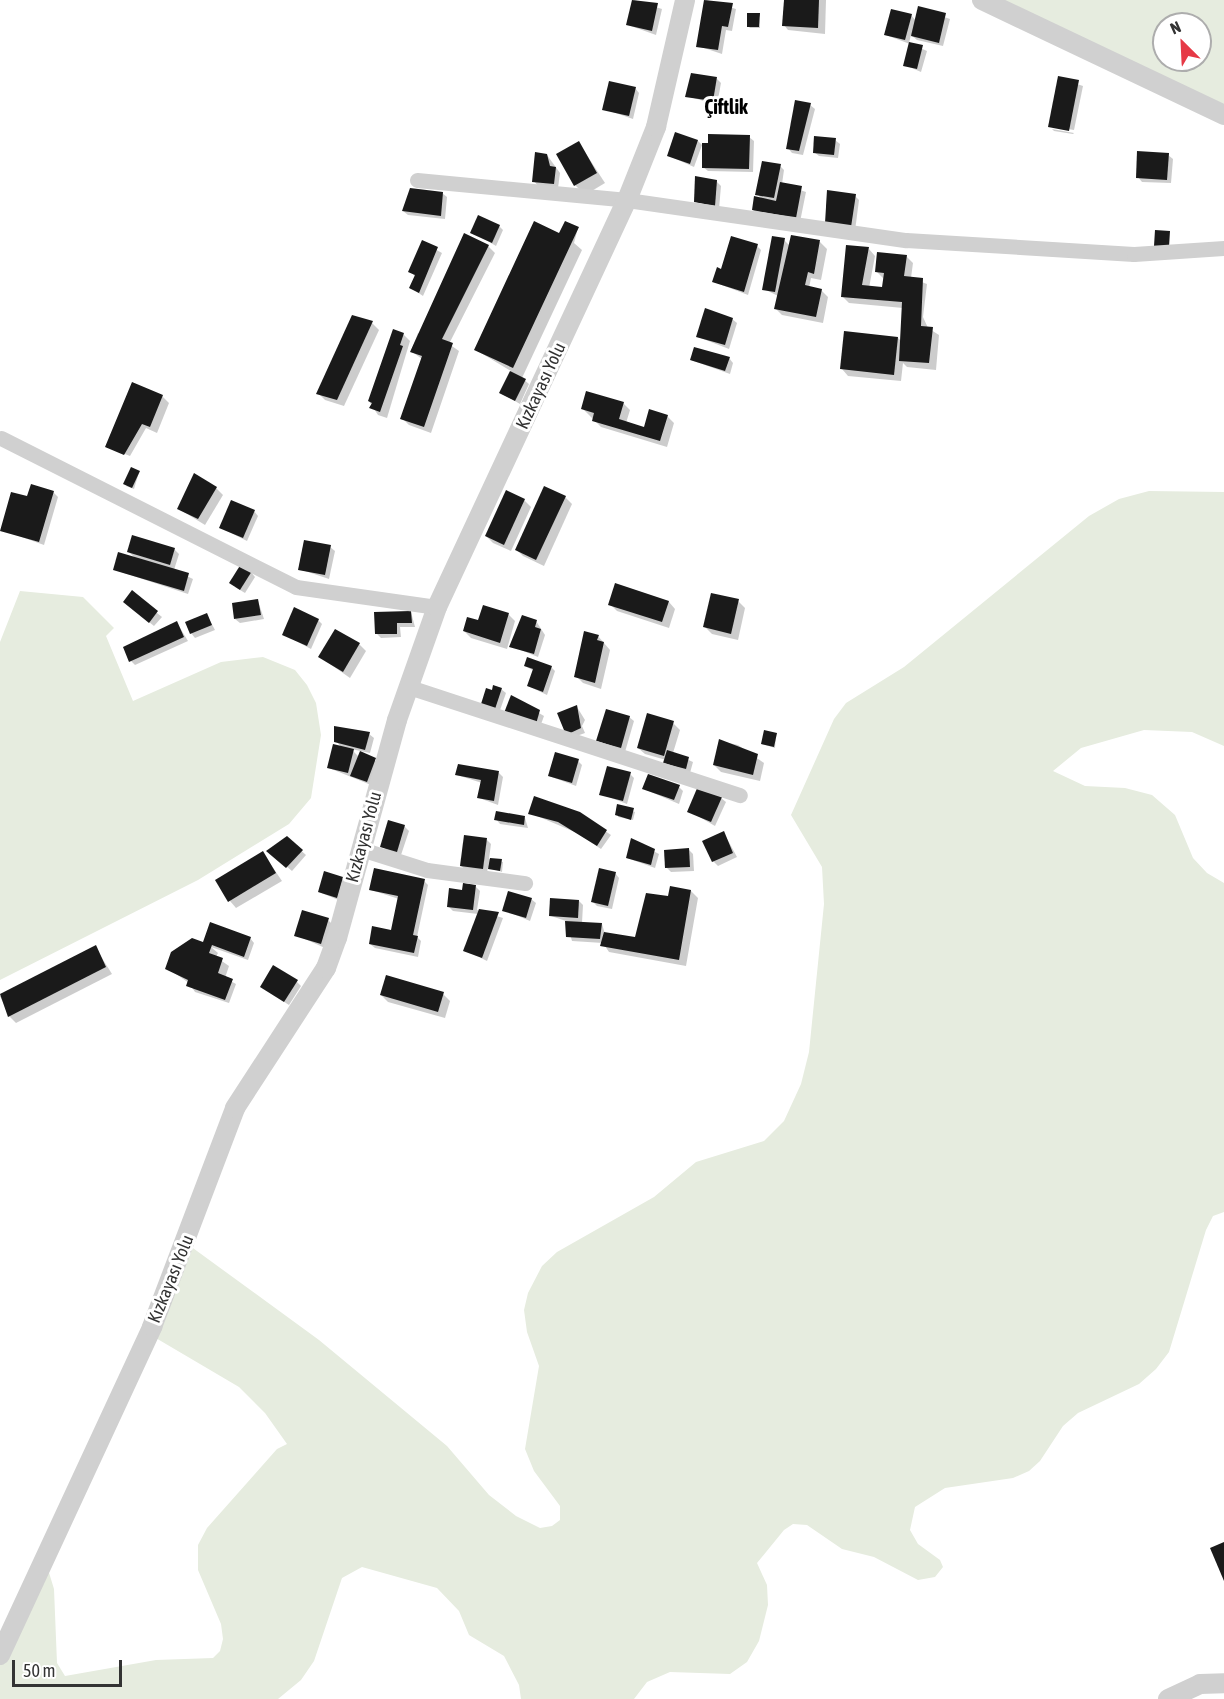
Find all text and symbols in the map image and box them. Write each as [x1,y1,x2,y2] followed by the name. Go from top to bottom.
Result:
[1152,12,1212,72] north arrow
[1168,17,1183,38] text: N
[704,94,748,118] district label: Çiftlik
[512,339,570,433] street label: Kızkayası Yolu
[342,789,386,885] street label: Kızkayası Yolu
[144,1232,198,1326] street label: Kızkayası Yolu
[15,1648,124,1686] scale bar
[23,1660,55,1681] text: 50 m

